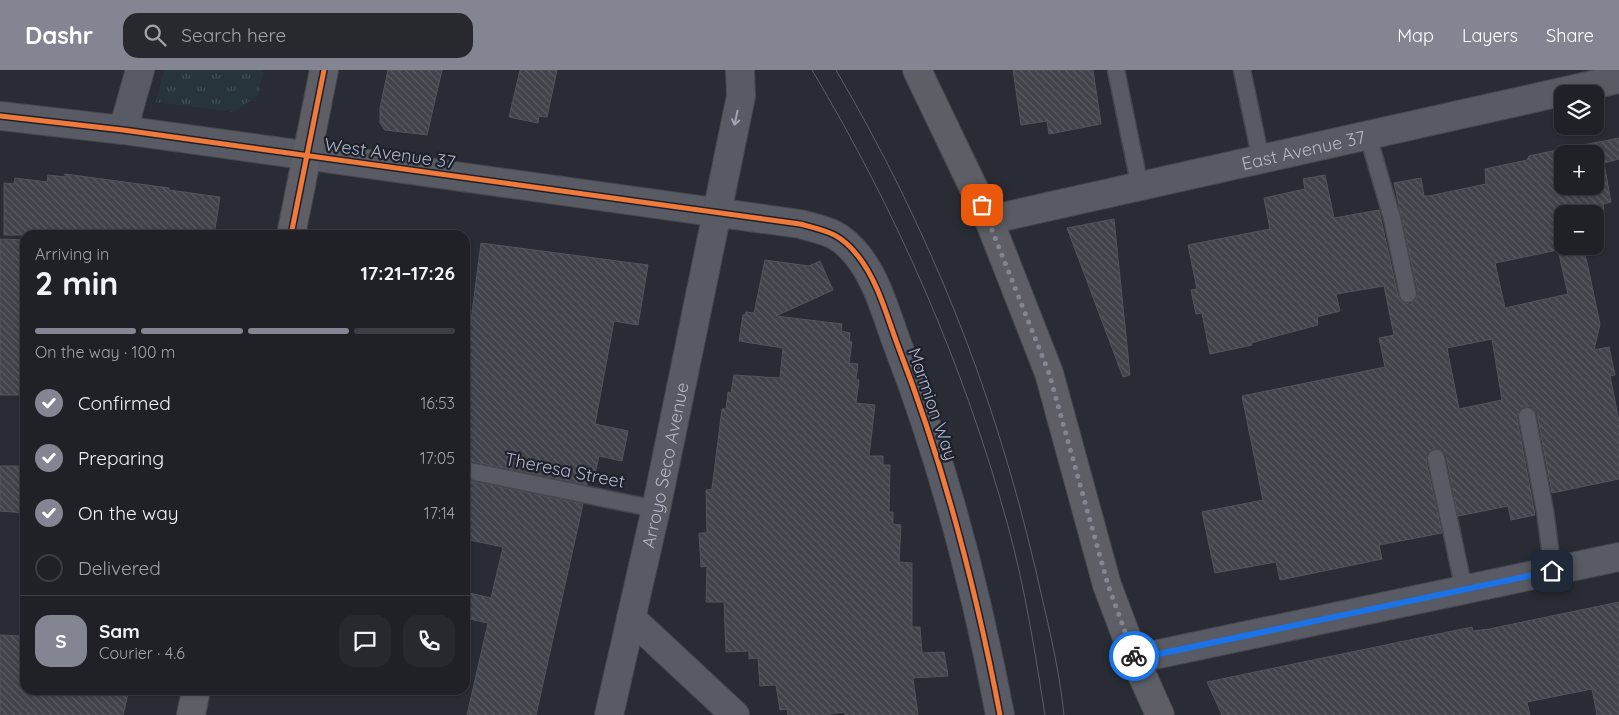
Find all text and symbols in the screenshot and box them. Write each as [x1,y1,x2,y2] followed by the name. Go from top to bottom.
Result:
[123,13,473,58] search box
[25,20,93,50] text: Dashr
[141,21,169,49] icon: search
[181,23,286,47] text: Search here
[1397,24,1434,47] text: Map
[1462,24,1518,47] text: Layers
[1546,24,1594,47] text: Share
[1554,85,1604,255] map controls
[1554,85,1604,135] button: layers
[731,110,740,126] one-way arrow
[1239,125,1367,175] street label: East Avenue 37
[323,132,457,174] street label: West Avenue 37
[1554,145,1604,195] button: +
[961,184,1003,226] pin
[968,191,996,219] icon: bag
[1554,205,1604,255] button: −
[35,244,109,264] text: Arriving in
[360,261,455,285] text: 17:21–17:26
[35,263,118,303] text: 2 min
[35,342,175,362] text: On the way · 100 m
[903,345,963,463] street label: Marmion Way
[636,380,693,550] street label: Arroyo Seco Avenue
[35,389,63,417] icon: check
[78,391,171,415] text: Confirmed
[420,393,455,413] text: 16:53
[35,444,63,472] icon: check
[78,446,164,470] text: Preparing
[503,447,627,493] street label: Theresa Street
[420,448,455,468] text: 17:05
[35,499,63,527] icon: check
[78,501,179,525] text: On the way
[424,503,455,523] text: 17:14
[1531,550,1573,592] pin
[78,556,161,580] text: Delivered
[1538,557,1566,585] icon: home
[339,615,391,667] button: chat
[403,615,455,667] button: phone
[99,619,140,643] text: Sam
[55,629,67,653] text: S
[1109,631,1159,681] courier
[1120,642,1148,670] icon: bike
[99,643,185,663] text: Courier · 4.6

